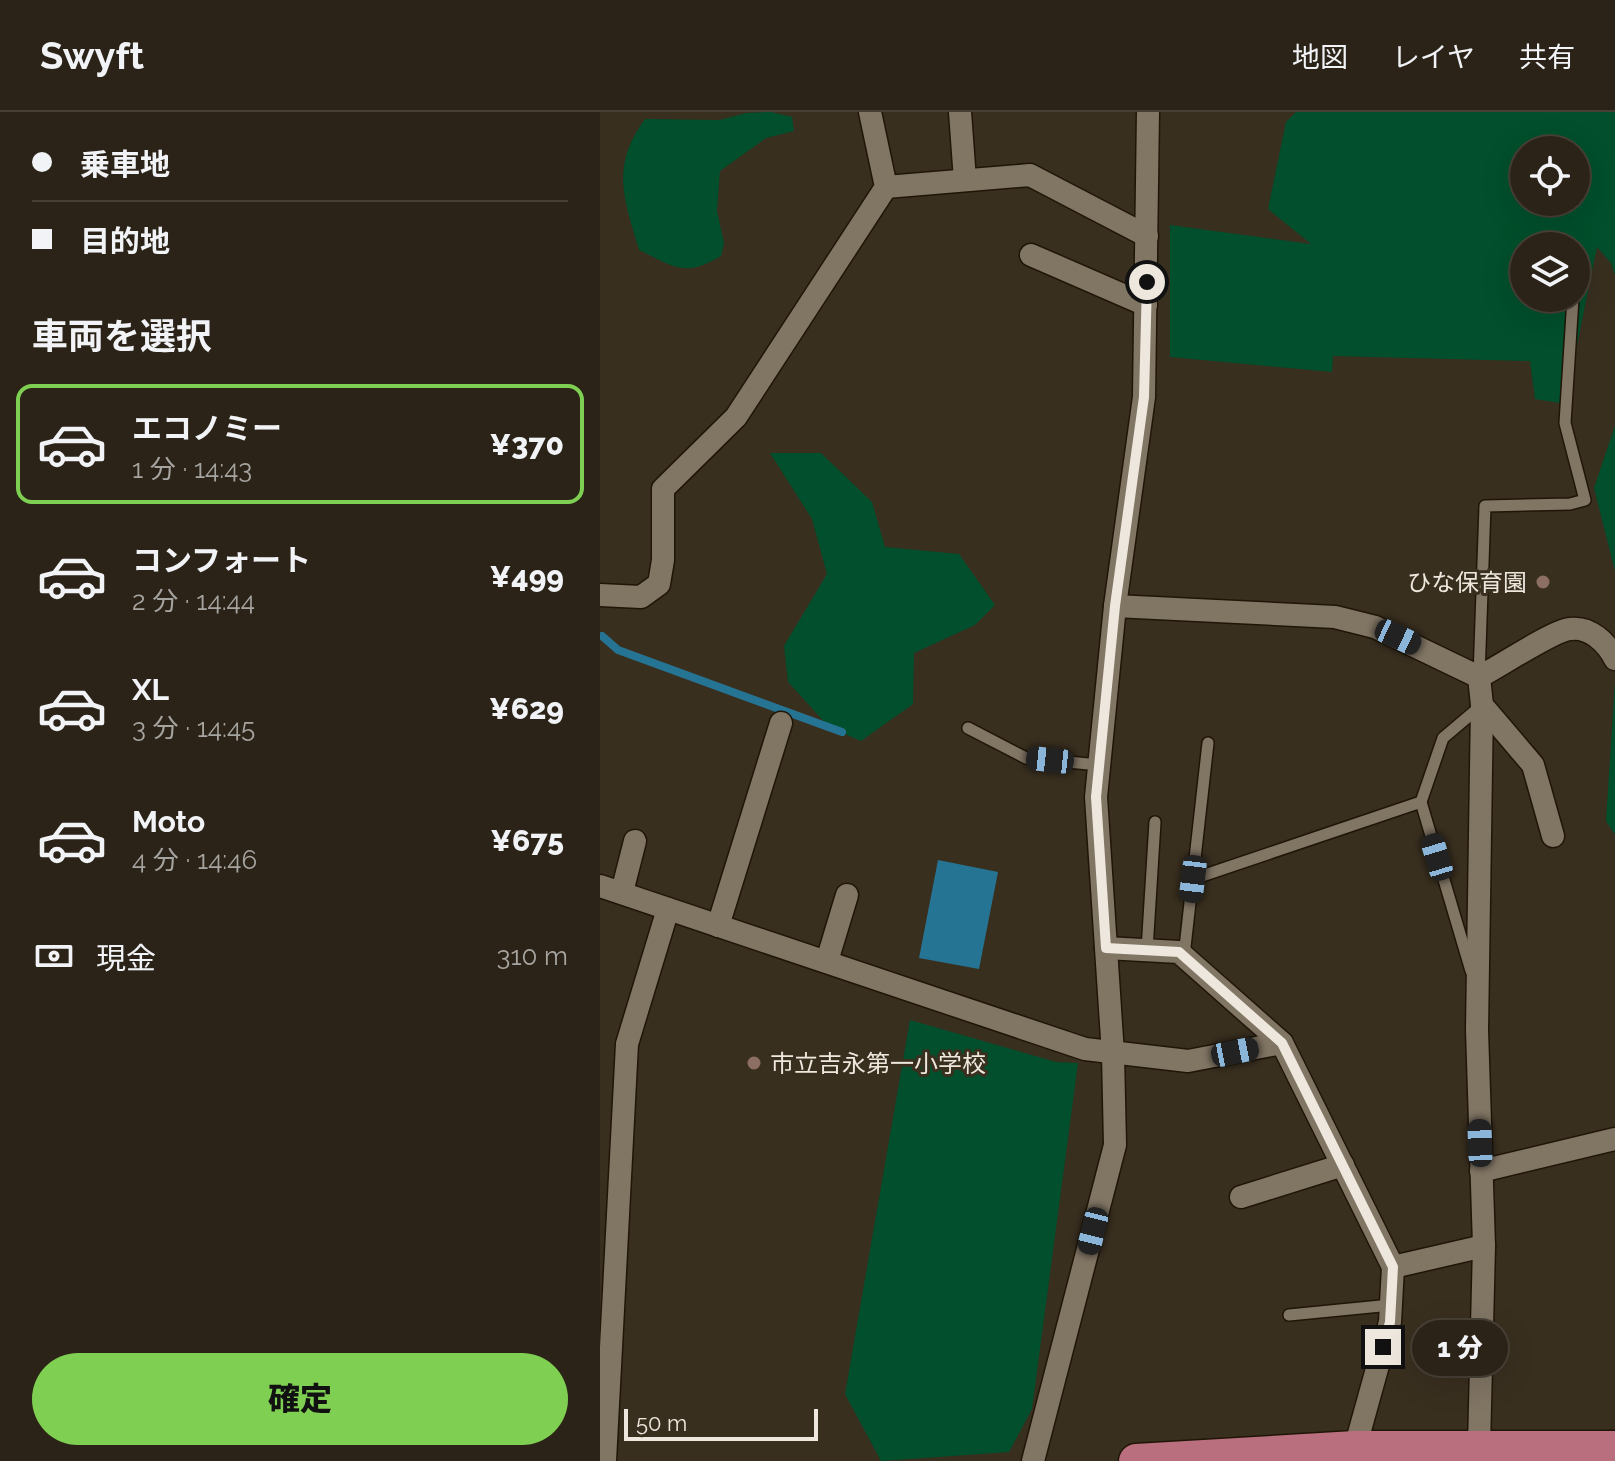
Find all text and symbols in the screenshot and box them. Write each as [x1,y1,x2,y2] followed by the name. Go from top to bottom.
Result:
[40,33,144,78] text: Swyft
[1292,41,1348,74] text: 地図
[1392,41,1475,74] text: レイヤ
[1519,41,1575,74] text: 共有
[1510,136,1590,312] map controls
[1510,136,1590,216] button: locate
[80,147,170,182] text: 乗車地
[80,224,170,259] text: 目的地
[1510,232,1590,312] button: layers
[1129,264,1165,300] route start
[32,315,212,357] text: 車両を選択
[36,408,108,480] icon: car
[132,411,282,446] text: エコノミー
[489,427,564,462] text: ¥370
[132,454,252,484] text: 1 分 · 14:43
[36,540,108,612] icon: car
[132,543,311,578] text: コンフォート
[490,559,564,594] text: ¥499
[1407,568,1527,597] place label: ひな保育園
[1534,573,1552,591] marker: ひな保育園
[132,586,255,616] text: 2 分 · 14:44
[1371,616,1425,658] car
[36,672,108,744] icon: car
[132,672,169,707] text: XL
[489,691,564,726] text: ¥629
[132,713,255,743] text: 3 分 · 14:45
[1025,746,1075,774] car
[36,804,108,876] icon: car
[132,804,205,839] text: Moto
[490,823,564,858] text: ¥675
[1419,831,1455,883] car
[132,845,257,875] text: 4 分 · 14:46
[1178,854,1208,904] car
[32,934,76,978] icon: cash
[96,941,156,976] text: 現金
[497,941,568,971] text: 310 m
[1209,1036,1261,1068] car
[770,1049,986,1078] place label: 市立吉永第一小学校
[745,1054,763,1072] marker: 市立吉永第一小学校
[1467,1119,1493,1167] car
[1076,1205,1110,1257] car
[1411,1319,1507,1375] callout: 1 分
[1365,1329,1401,1365] route end
[1437,1333,1483,1363] text: 1 分
[32,1353,568,1445] button: 確定
[624,1405,818,1441] scale bar
[636,1410,687,1436] text: 50 m

